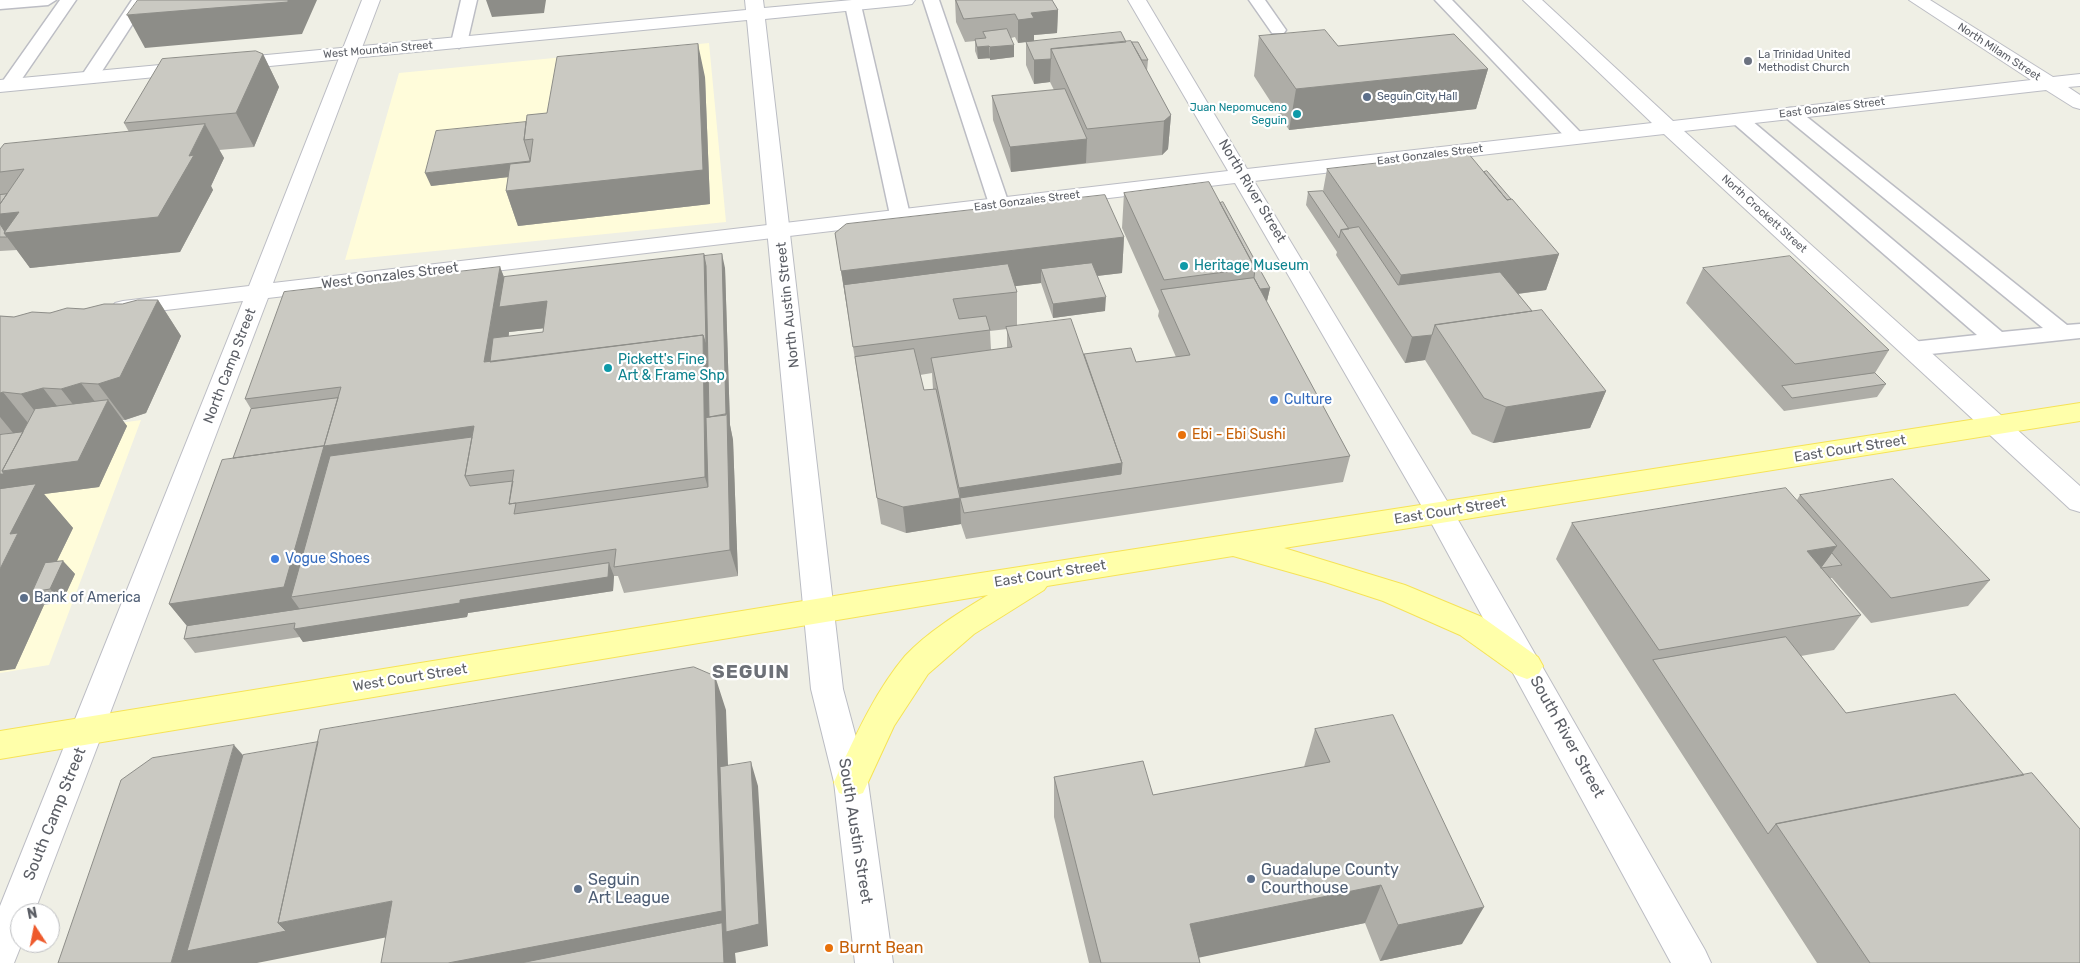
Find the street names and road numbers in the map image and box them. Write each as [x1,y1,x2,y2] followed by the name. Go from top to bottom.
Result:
[1955,20,2043,84] street label: North Milam Street
[323,39,433,61] street label: West Mountain Street
[1778,95,1886,121] street label: East Gonzales Street
[1215,136,1289,246] street label: North River Street
[1376,142,1484,168] street label: East Gonzales Street
[1719,172,1809,256] street label: North Crockett Street
[973,188,1081,214] street label: East Gonzales Street
[773,241,803,369] street label: North Austin Street
[320,259,460,293] street label: West Gonzales Street
[200,306,260,426] street label: North Camp Street
[1793,432,1907,466] street label: East Court Street
[1393,494,1507,528] street label: East Court Street
[993,557,1107,591] street label: East Court Street
[352,661,468,695] street label: West Court Street
[1525,673,1609,801] street label: South River Street
[19,745,91,883] street label: South Camp Street
[834,757,876,905] street label: South Austin Street

